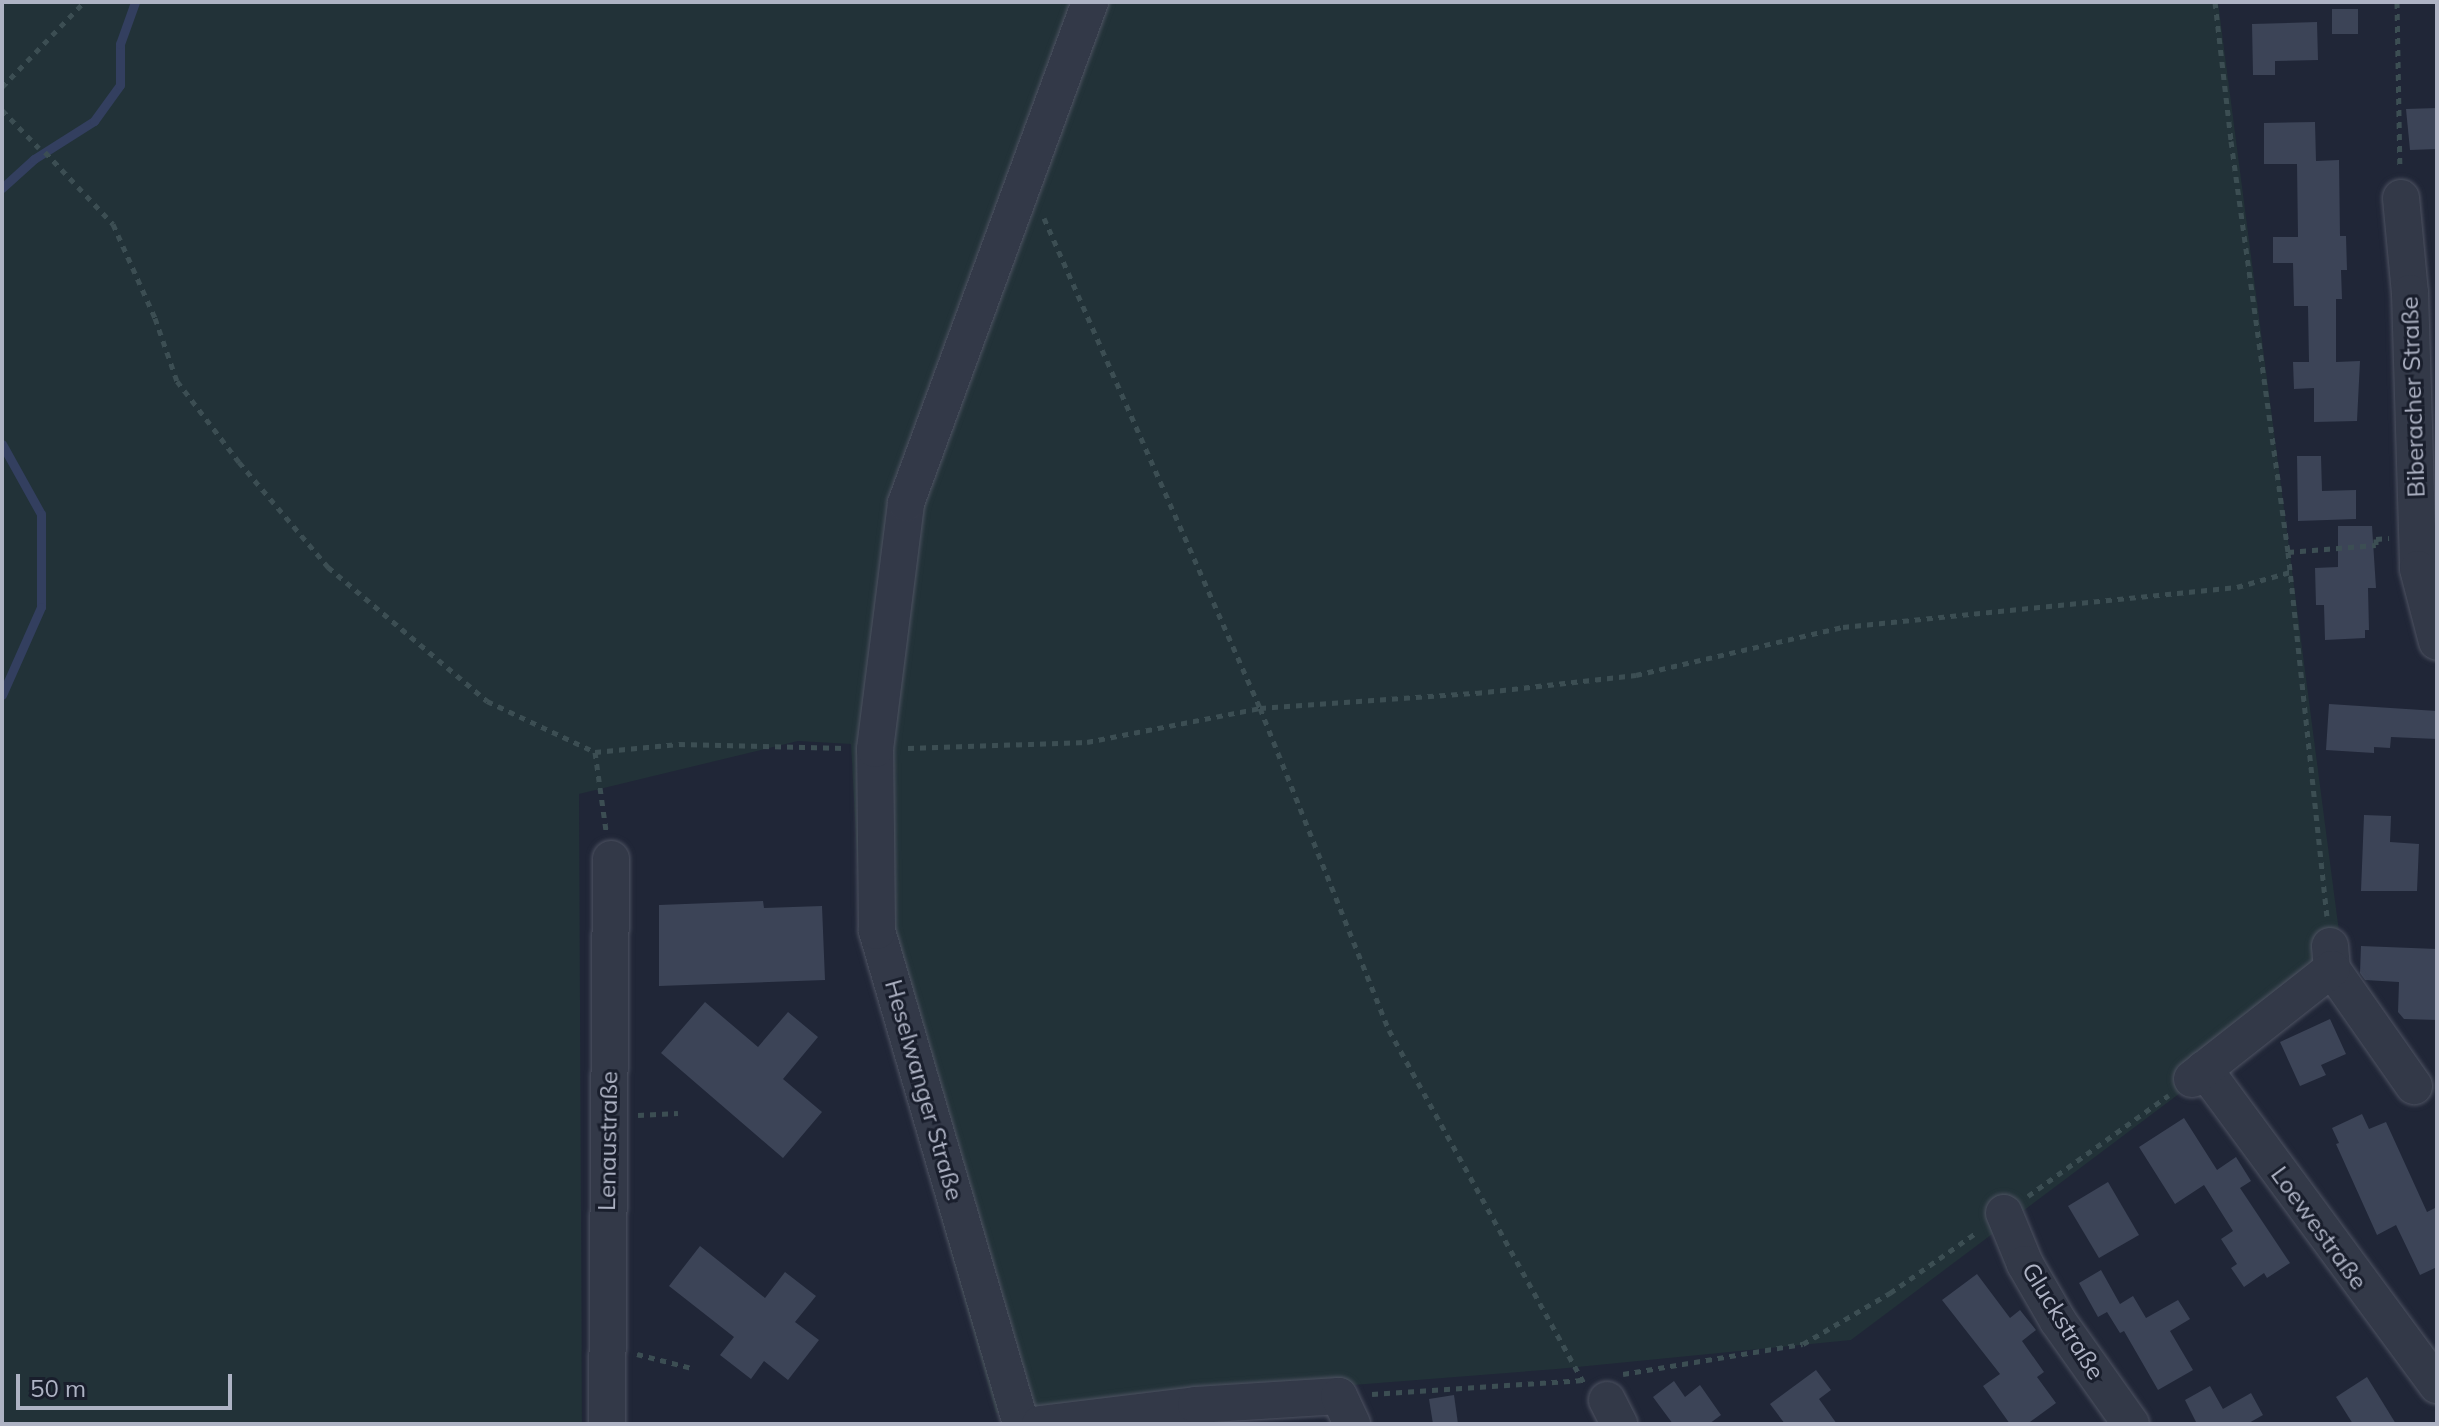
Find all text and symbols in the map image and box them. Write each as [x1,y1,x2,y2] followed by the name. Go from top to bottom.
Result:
[2395,296,2431,498] street label: Biberacher Straße
[879,976,969,1204] street label: Heselwanger Straße
[592,1071,624,1211] street label: Lenaustraße
[2265,1161,2373,1295] street label: Loewestraße
[2016,1257,2110,1385] street label: Gluckstraße
[20,1358,236,1408] scale bar
[30,1373,86,1403] text: 50 m

